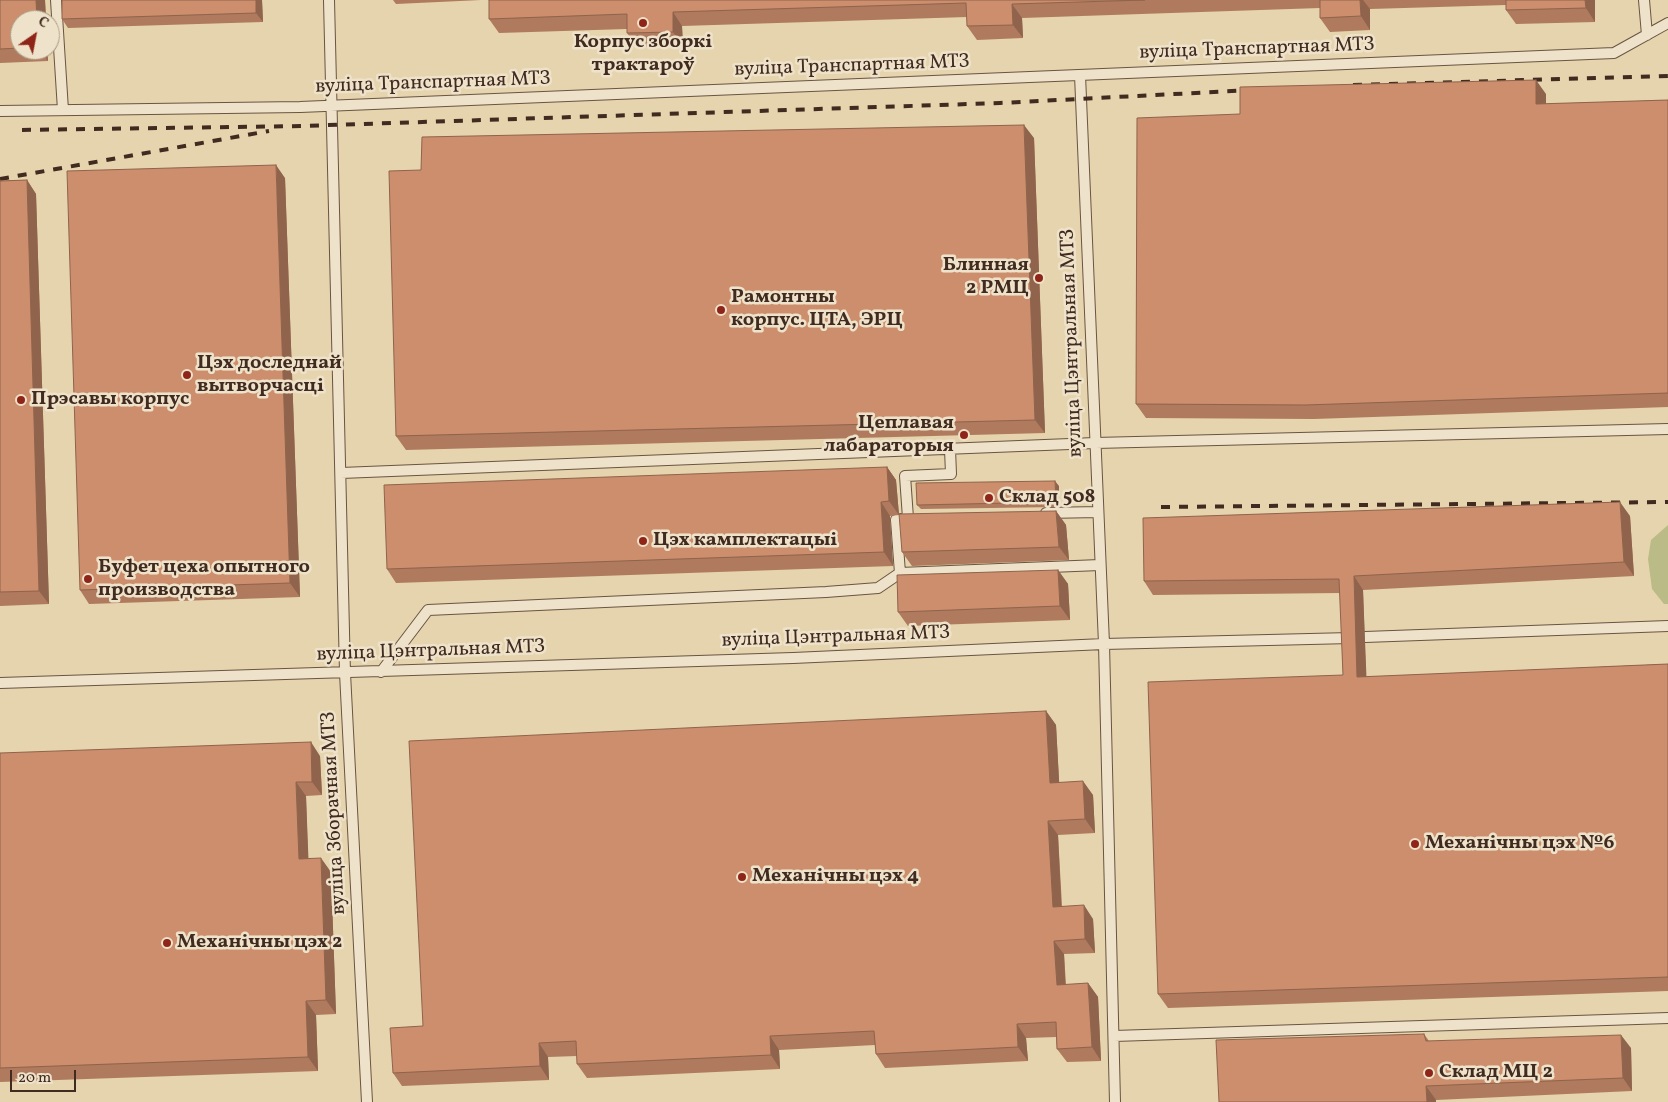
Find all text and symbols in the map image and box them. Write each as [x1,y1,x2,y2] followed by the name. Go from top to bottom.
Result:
[10,10,60,60] north arrow
[34,12,52,33] text: С
[637,17,649,29] marker: Корпус зборкі трактароў
[574,31,712,78] place label: Корпус зборкі трактароў
[1139,34,1375,66] street label: вуліца Транспартная МТЗ
[734,51,970,83] street label: вуліца Транспартная МТЗ
[315,68,551,100] street label: вуліца Транспартная МТЗ
[1057,228,1089,458] street label: вуліца Цэнтральная МТЗ
[943,254,1029,301] place label: Блинная 2 РМЦ
[1033,272,1045,284] marker: Блинная 2 РМЦ
[731,286,903,333] place label: Рамонтны корпус. ЦТА, ЭРЦ
[715,304,727,316] marker: Рамонтны корпус. ЦТА, ЭРЦ
[197,352,342,399] place label: Цэх доследнай вытворчасці
[181,369,193,381] marker: Цэх доследнай вытворчасці
[31,388,189,412] place label: Прэсавы корпус
[15,394,27,406] marker: Прэсавы корпус
[824,412,954,459] place label: Цеплавая лабараторыя
[958,429,970,441] marker: Цеплавая лабараторыя
[999,486,1095,510] place label: Склад 508
[983,492,995,504] marker: Склад 508
[653,529,837,553] place label: Цэх камплектацыі
[637,535,649,547] marker: Цэх камплектацыі
[98,556,310,603] place label: Буфет цеха опытного производства
[82,573,94,585] marker: Буфет цеха опытного производства
[721,622,951,654] street label: вуліца Цэнтральная МТЗ
[316,636,546,668] street label: вуліца Цэнтральная МТЗ
[318,711,352,915] street label: вуліца Зборачная МТЗ
[1425,832,1614,856] place label: Механічны цэх №6
[1409,838,1421,850] marker: Механічны цэх №6
[752,865,919,889] place label: Механічны цэх 4
[736,871,748,883] marker: Механічны цэх 4
[177,931,342,955] place label: Механічны цэх 2
[161,937,173,949] marker: Механічны цэх 2
[12,1060,79,1092] scale bar
[1439,1061,1553,1085] place label: Склад МЦ 2
[1423,1067,1435,1079] marker: Склад МЦ 2
[18,1068,51,1089] text: 20 m

